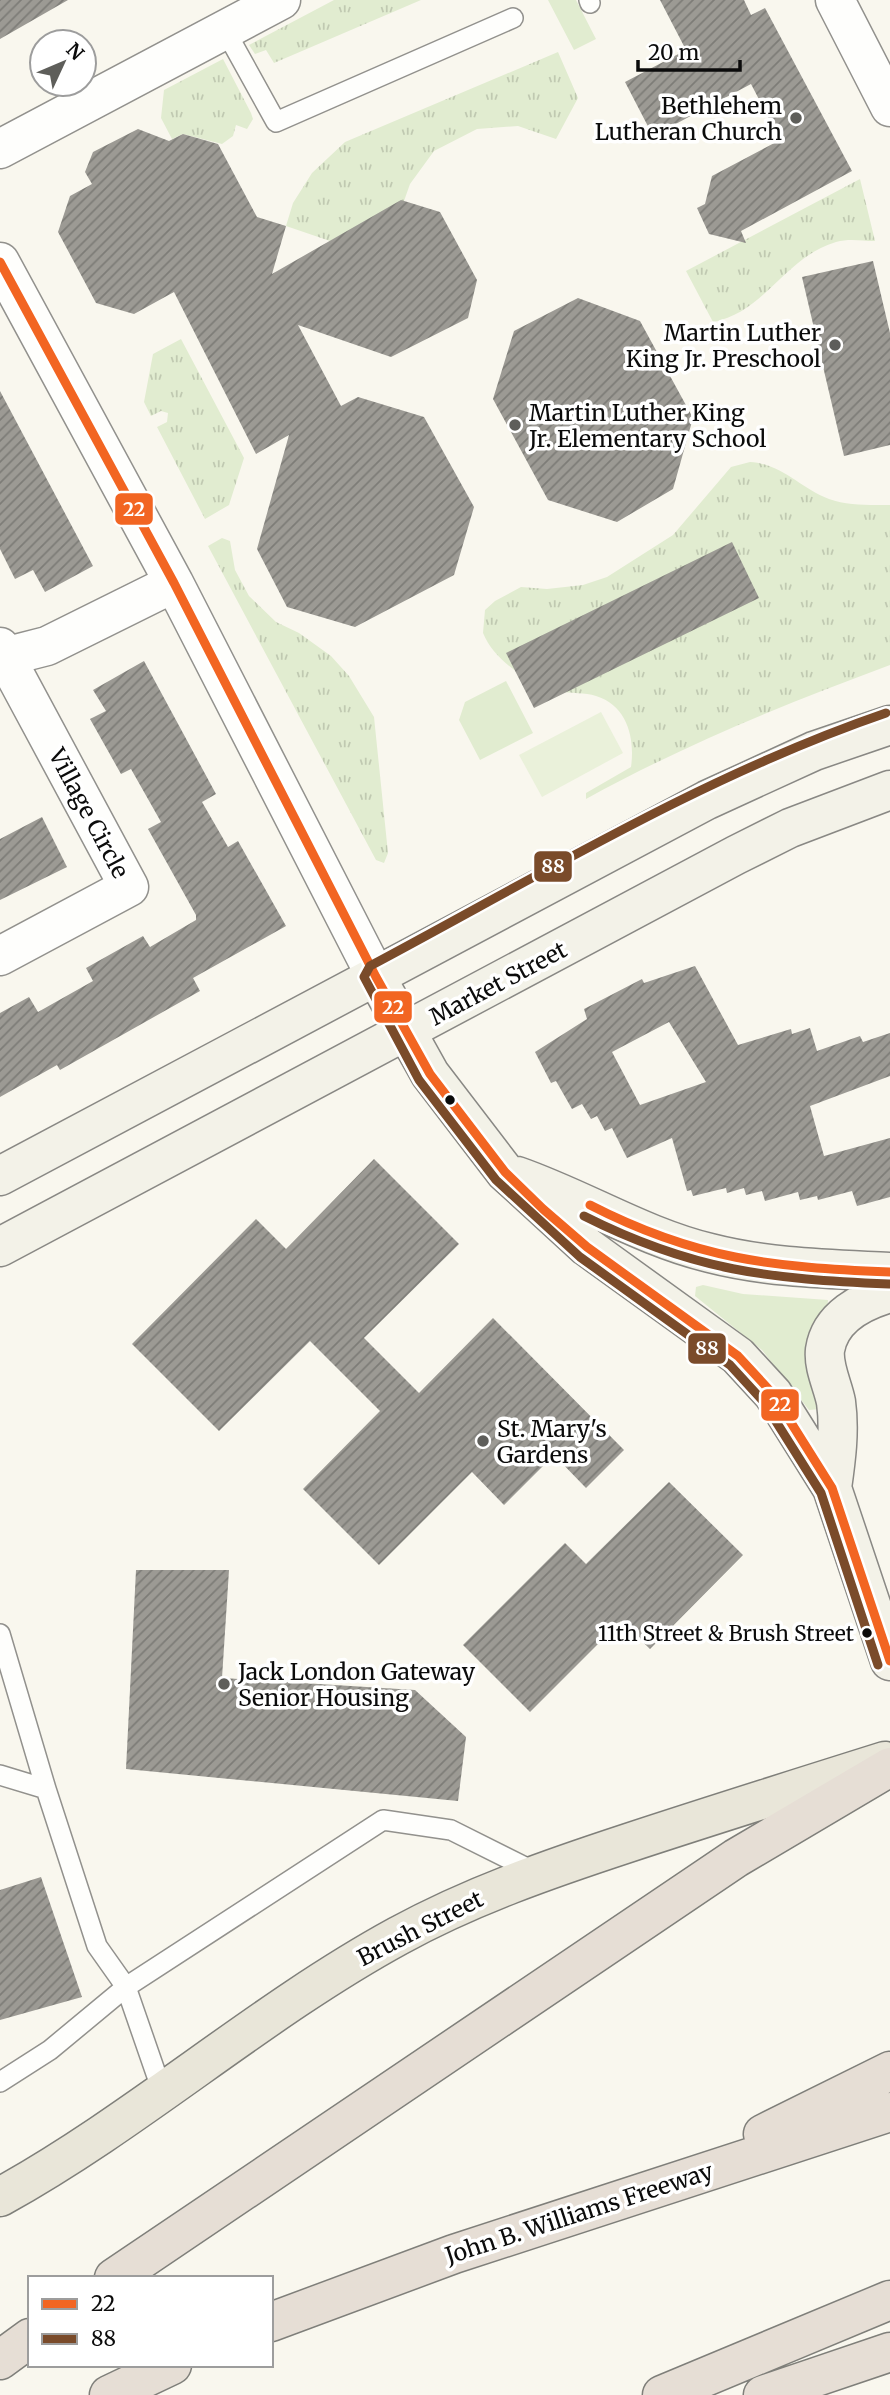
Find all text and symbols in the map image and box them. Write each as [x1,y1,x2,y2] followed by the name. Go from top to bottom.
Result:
[28,28,98,98] north arrow
[638,28,740,72] scale bar
[61,37,89,65] text: N
[648,39,700,66] text: 20 m
[595,91,782,146] place label: Bethlehem Lutheran Church
[788,110,804,126] marker: Bethlehem Lutheran Church
[626,318,821,373] place label: Martin Luther King Jr. Preschool
[827,337,843,353] marker: Martin Luther King Jr. Preschool
[528,398,766,453] place label: Martin Luther King Jr. Elementary School
[507,417,523,433] marker: Martin Luther King Jr. Elementary School
[114,492,154,526] line badge: 22
[123,497,145,521] text: 22
[42,742,135,883] street label: Village Circle
[533,850,573,883] line badge: 88
[541,854,565,878] text: 88
[424,935,572,1031] street label: Market Street
[373,990,413,1024] line badge: 22
[382,995,404,1019] text: 22
[443,1093,457,1107] unlabelled marker
[687,1332,727,1365] line badge: 88
[695,1336,719,1360] text: 88
[760,1388,800,1422] line badge: 22
[769,1392,791,1416] text: 22
[497,1414,607,1469] place label: St. Mary's Gardens
[475,1433,491,1449] marker: St. Mary's Gardens
[598,1620,854,1647] place label: 11th Street & Brush Street
[860,1626,874,1640] marker: 11th Street & Brush Street
[237,1657,476,1712] place label: Jack London Gateway Senior Housing
[216,1676,232,1692] marker: Jack London Gateway Senior Housing
[352,1884,488,1972] street label: Brush Street
[441,2156,717,2270] street label: John B. Williams Freeway
[28,2276,273,2367] legend
[91,2290,116,2317] text: 22
[91,2325,116,2352] text: 88

